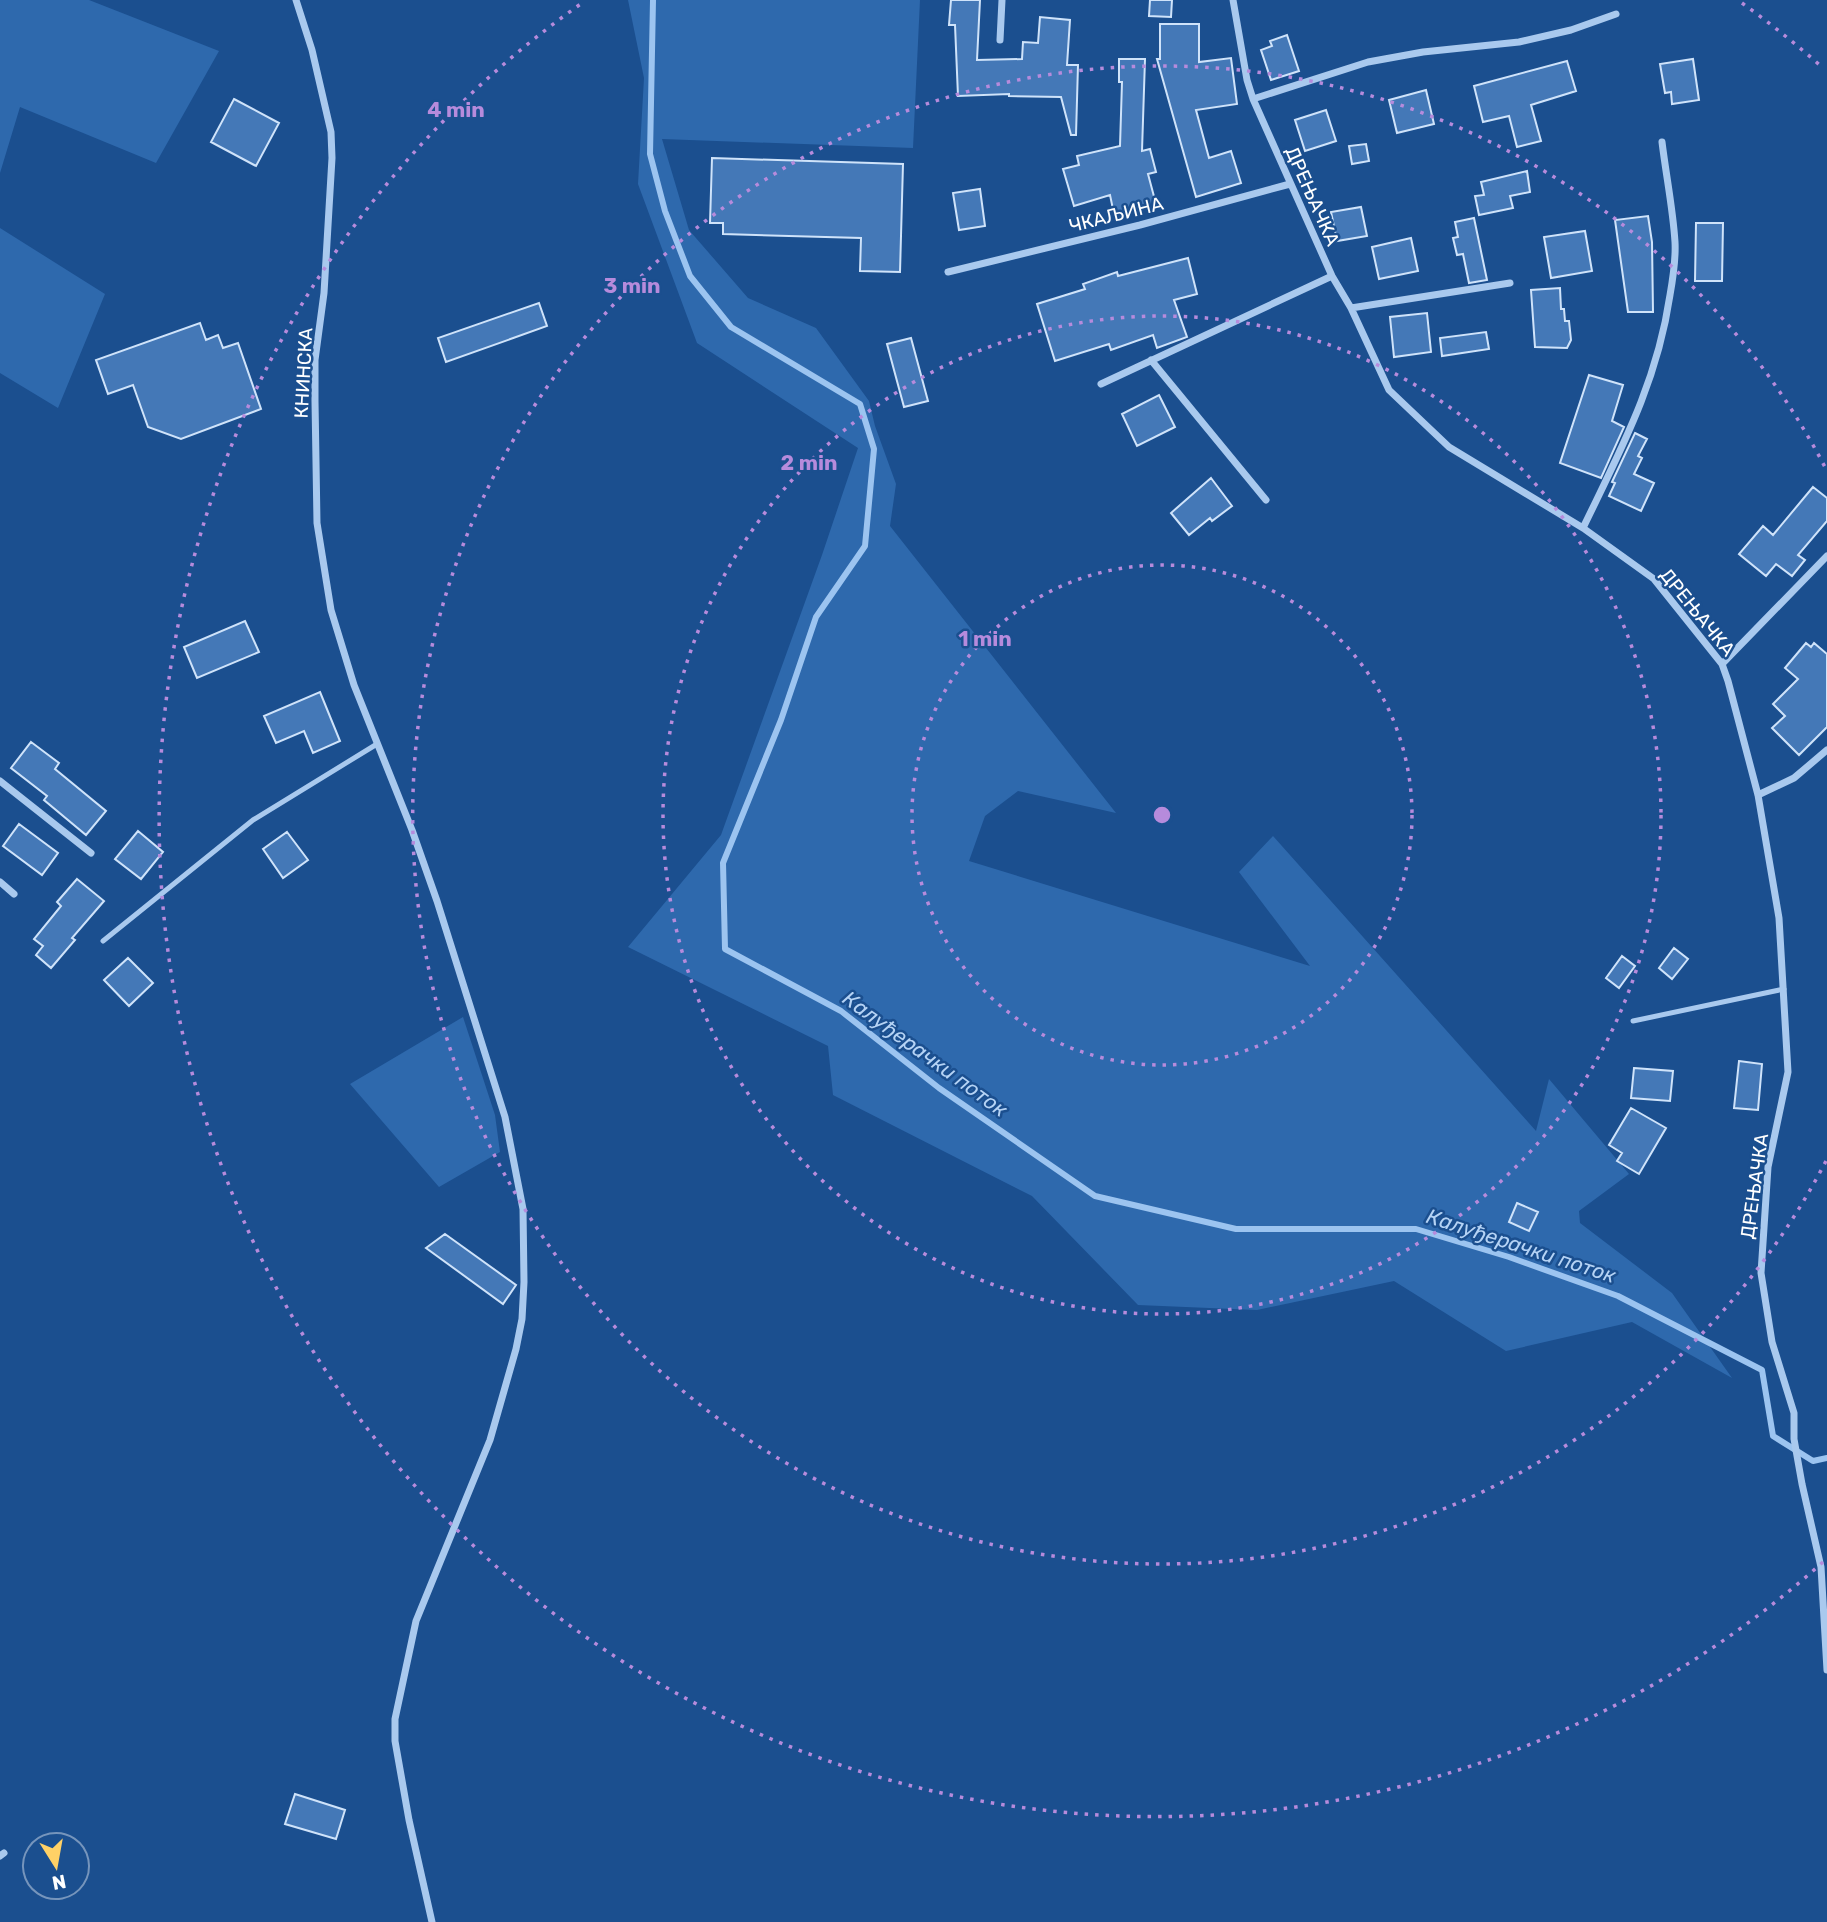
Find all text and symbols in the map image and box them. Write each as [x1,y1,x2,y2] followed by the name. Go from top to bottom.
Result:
[427,97,485,122] text: 4 min
[1280,143,1345,250] street label: ДРЕЊАЧКА
[1067,192,1166,237] street label: ЧКАЉИНА
[603,273,661,298] text: 3 min
[290,327,317,419] street label: КНИНСКА
[781,450,837,475] text: 2 min
[1655,564,1740,661] street label: ДРЕЊАЧКА
[958,626,1012,651] text: 1 min
[1150,803,1174,827] centre of rings
[838,985,1013,1122] water label: Калуђерачки поток
[1736,1132,1773,1240] street label: ДРЕЊАЧКА
[1423,1203,1620,1288] water label: Калуђерачки поток
[21,1831,91,1901] north arrow
[50,1870,68,1895] text: N

